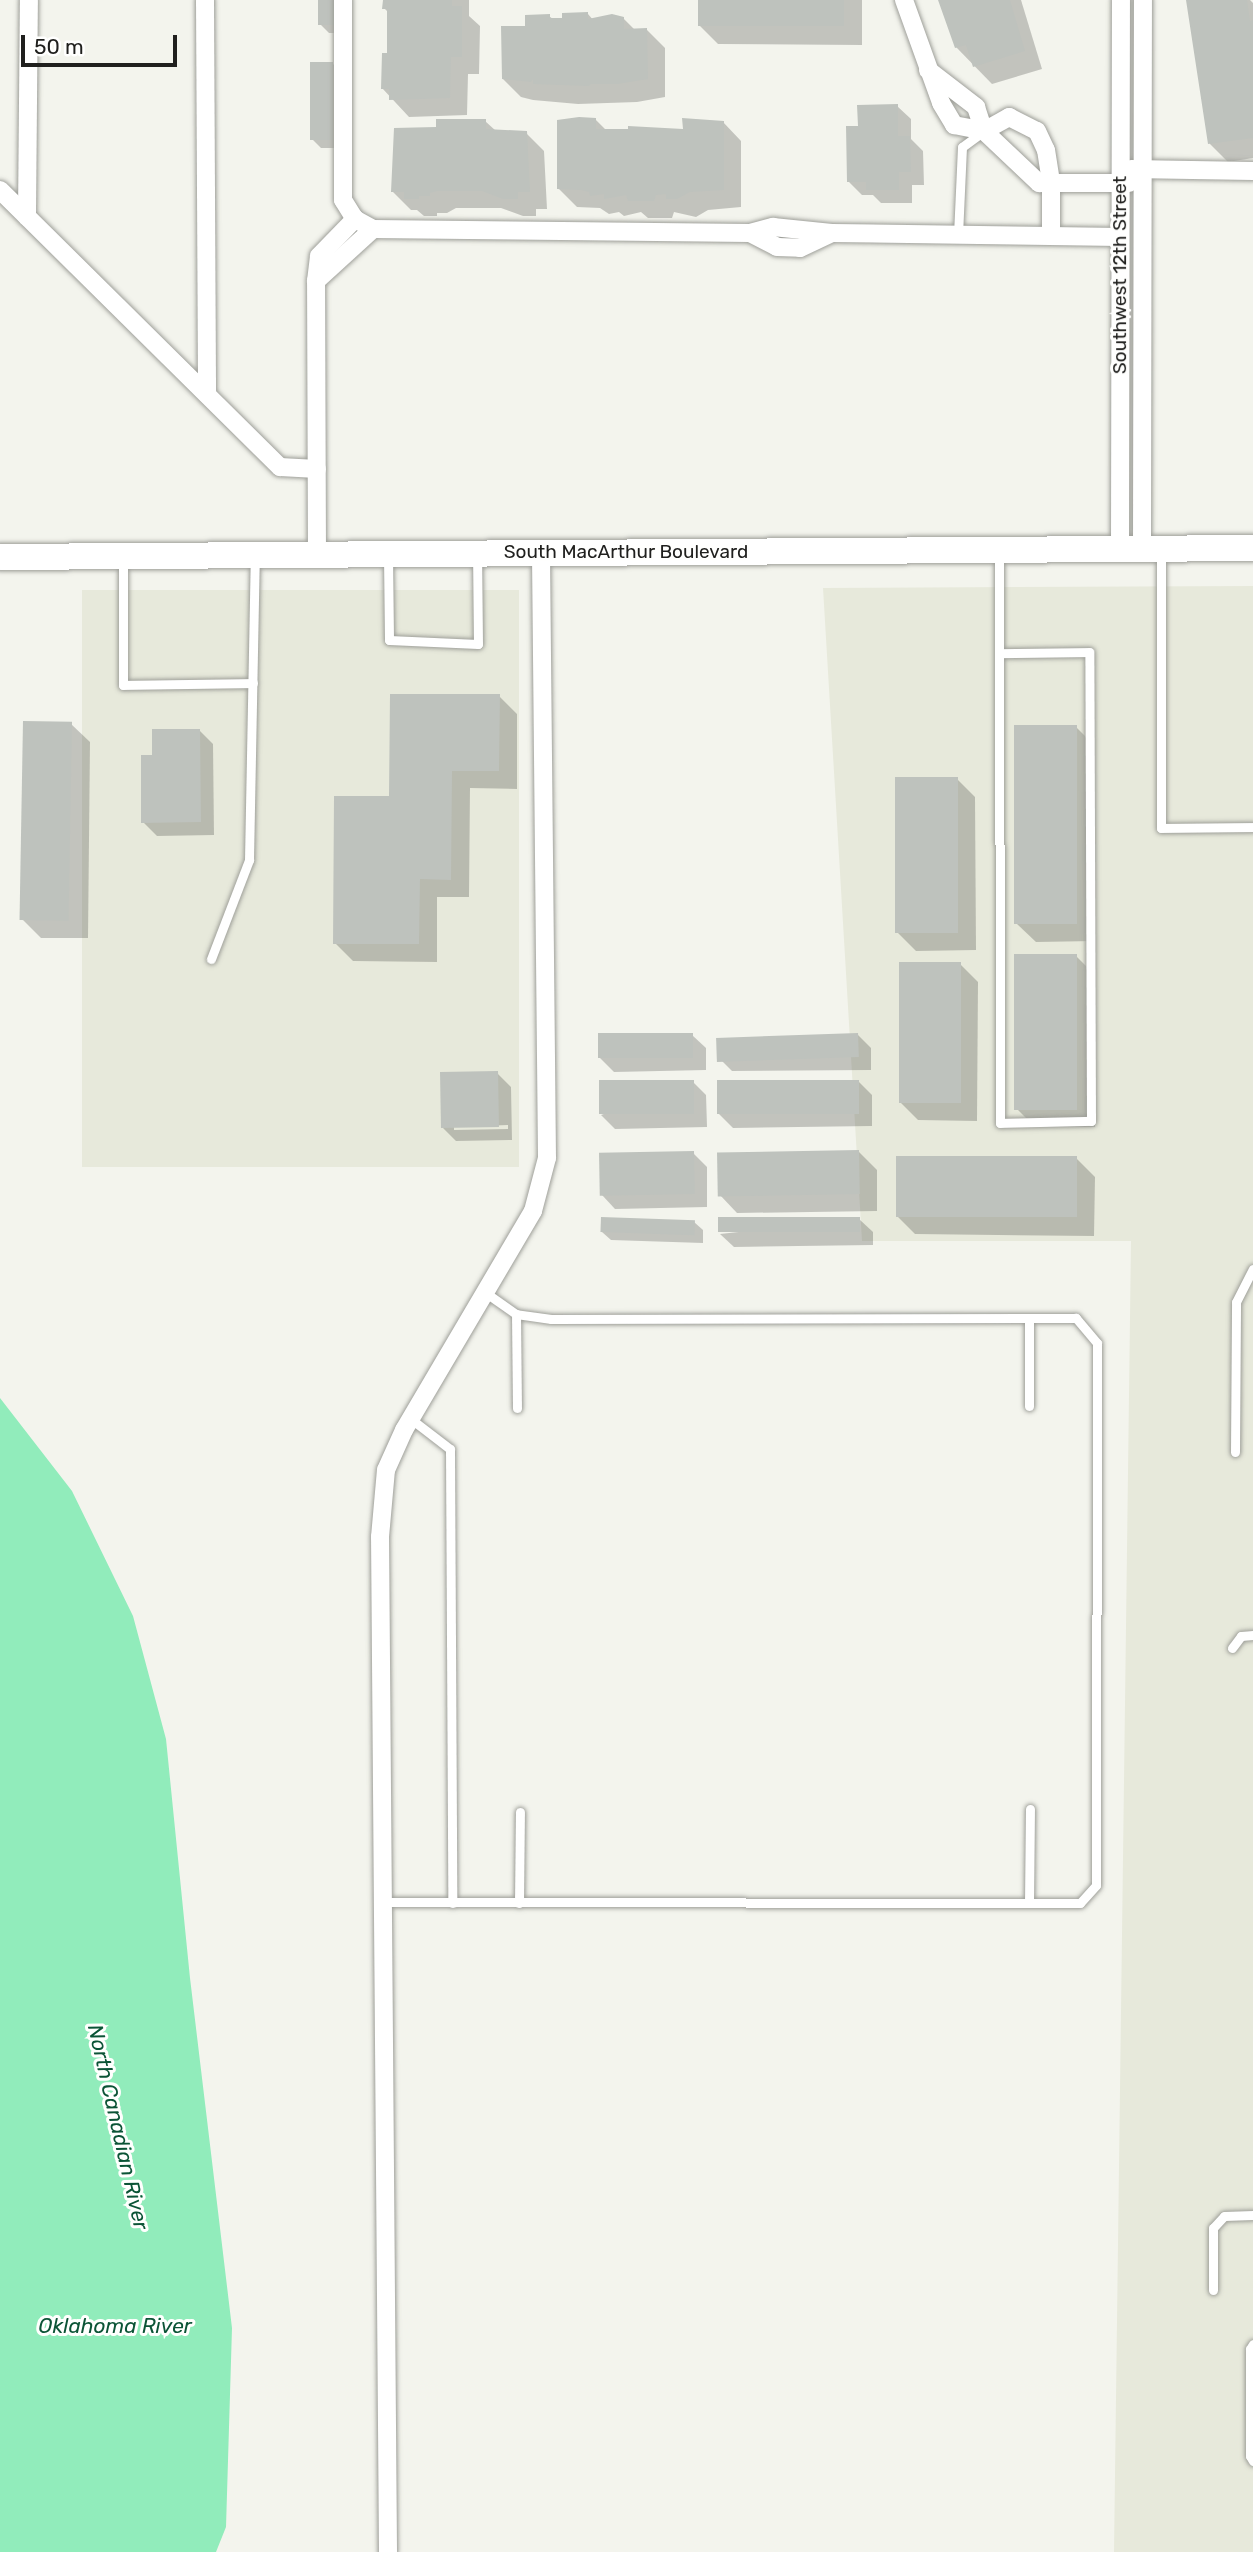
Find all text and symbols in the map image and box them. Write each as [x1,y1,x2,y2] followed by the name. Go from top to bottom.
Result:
[24,21,180,65] scale bar
[34,34,84,59] text: 50 m
[1109,176,1131,374] street label: Southwest 12th Street
[503,541,749,563] street label: South MacArthur Boulevard
[82,2022,154,2232] water label: North Canadian River
[38,2313,192,2339] water label: Oklahoma River

